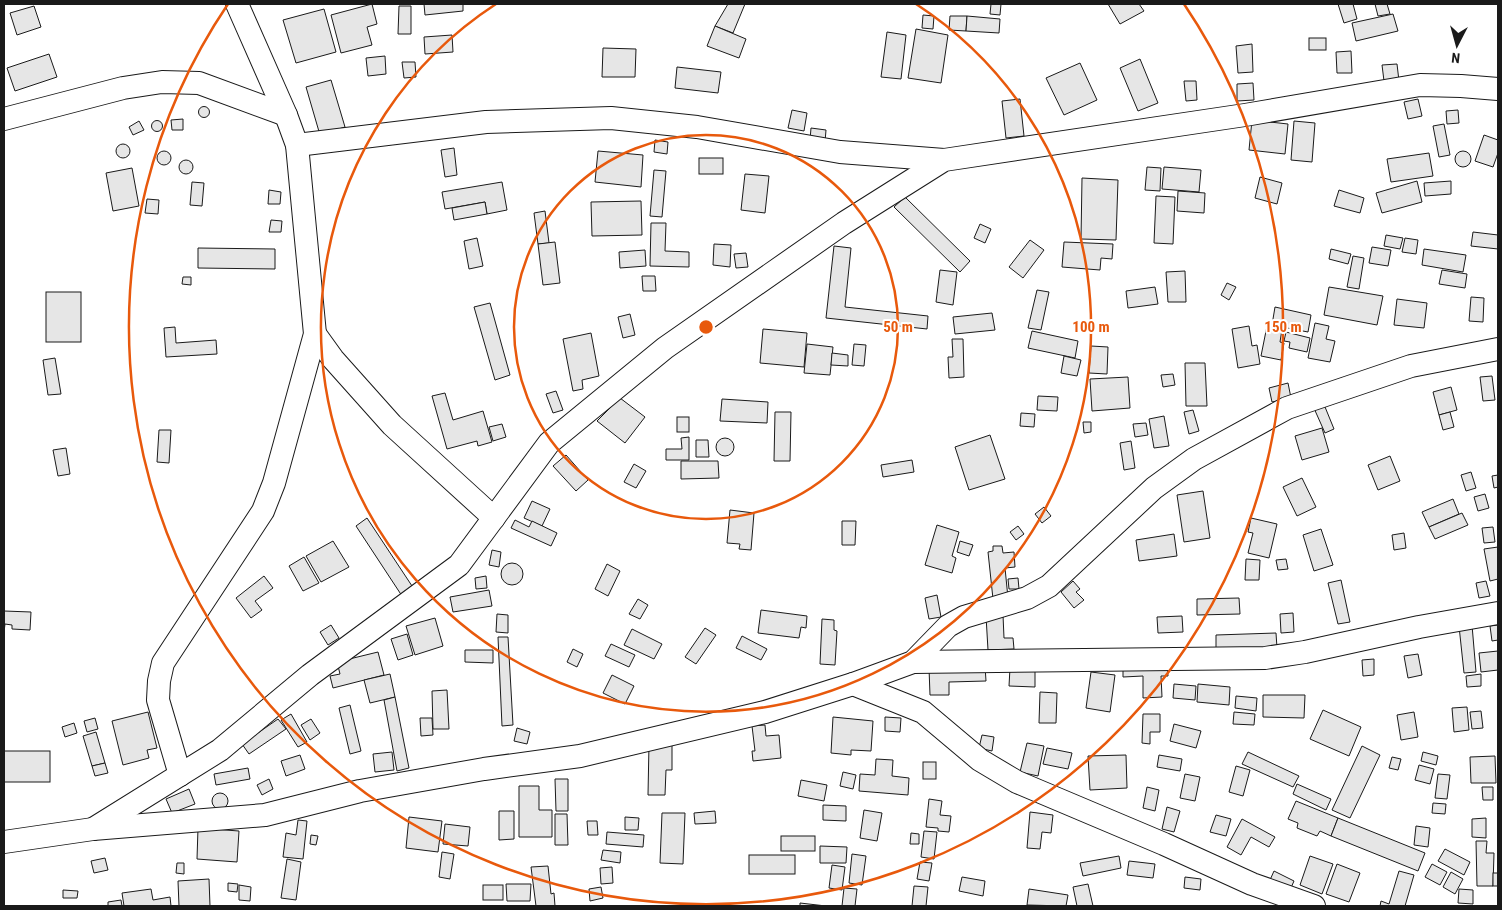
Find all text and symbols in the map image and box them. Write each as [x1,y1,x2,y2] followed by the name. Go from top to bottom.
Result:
[1432,20,1482,70] north arrow
[1451,50,1461,66] text: N
[697,318,715,336] centre of rings
[883,318,913,336] text: 50 m
[1072,318,1110,336] text: 100 m
[1264,318,1302,336] text: 150 m

